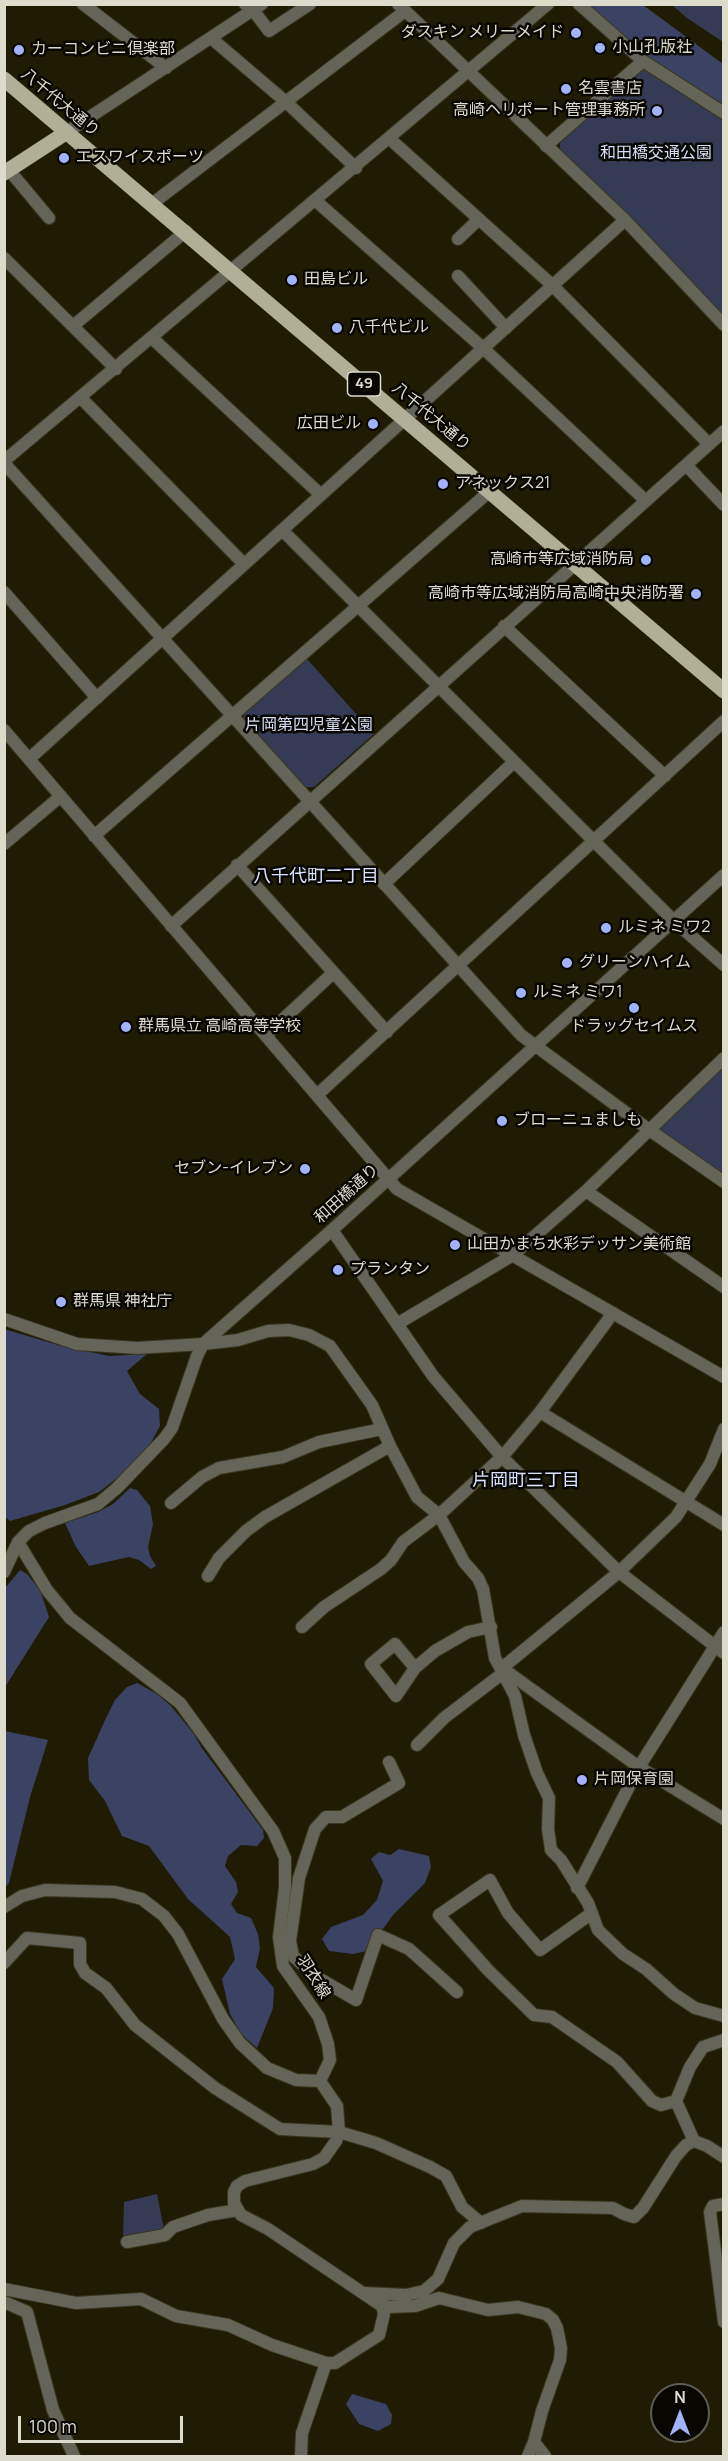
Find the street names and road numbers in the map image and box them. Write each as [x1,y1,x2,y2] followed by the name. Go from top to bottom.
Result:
[17,65,103,141] street label: 八千代大通り
[348,372,380,396] road number: 49
[388,379,474,455] street label: 八千代大通り
[311,1160,383,1228] street label: 和田橋通り
[292,1952,334,2002] street label: 羽衣線

